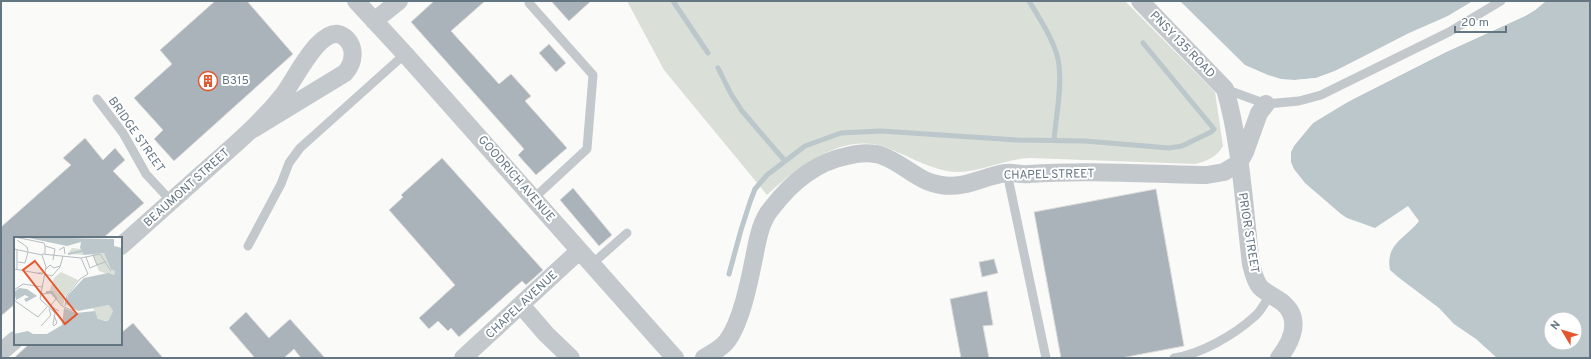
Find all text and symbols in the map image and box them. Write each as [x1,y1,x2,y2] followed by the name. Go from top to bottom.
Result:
[1146,8,1218,82] street label: PNSY 135 ROAD
[1455,8,1506,34] scale bar
[1461,15,1489,31] text: 20 m
[197,70,219,92] building icon: B315
[222,73,249,89] place label: B315
[104,94,168,176] street label: BRIDGE STREET
[474,132,558,226] street label: GOODRICH AVENUE
[141,145,233,231] street label: BEAUMONT STREET
[1003,166,1095,184] street label: CHAPEL STREET
[1234,191,1262,275] street label: PRIOR STREET
[14,237,122,345] inset map
[483,267,561,343] street label: CHAPEL AVENUE
[1543,311,1583,351] north arrow
[1548,318,1564,333] text: N

